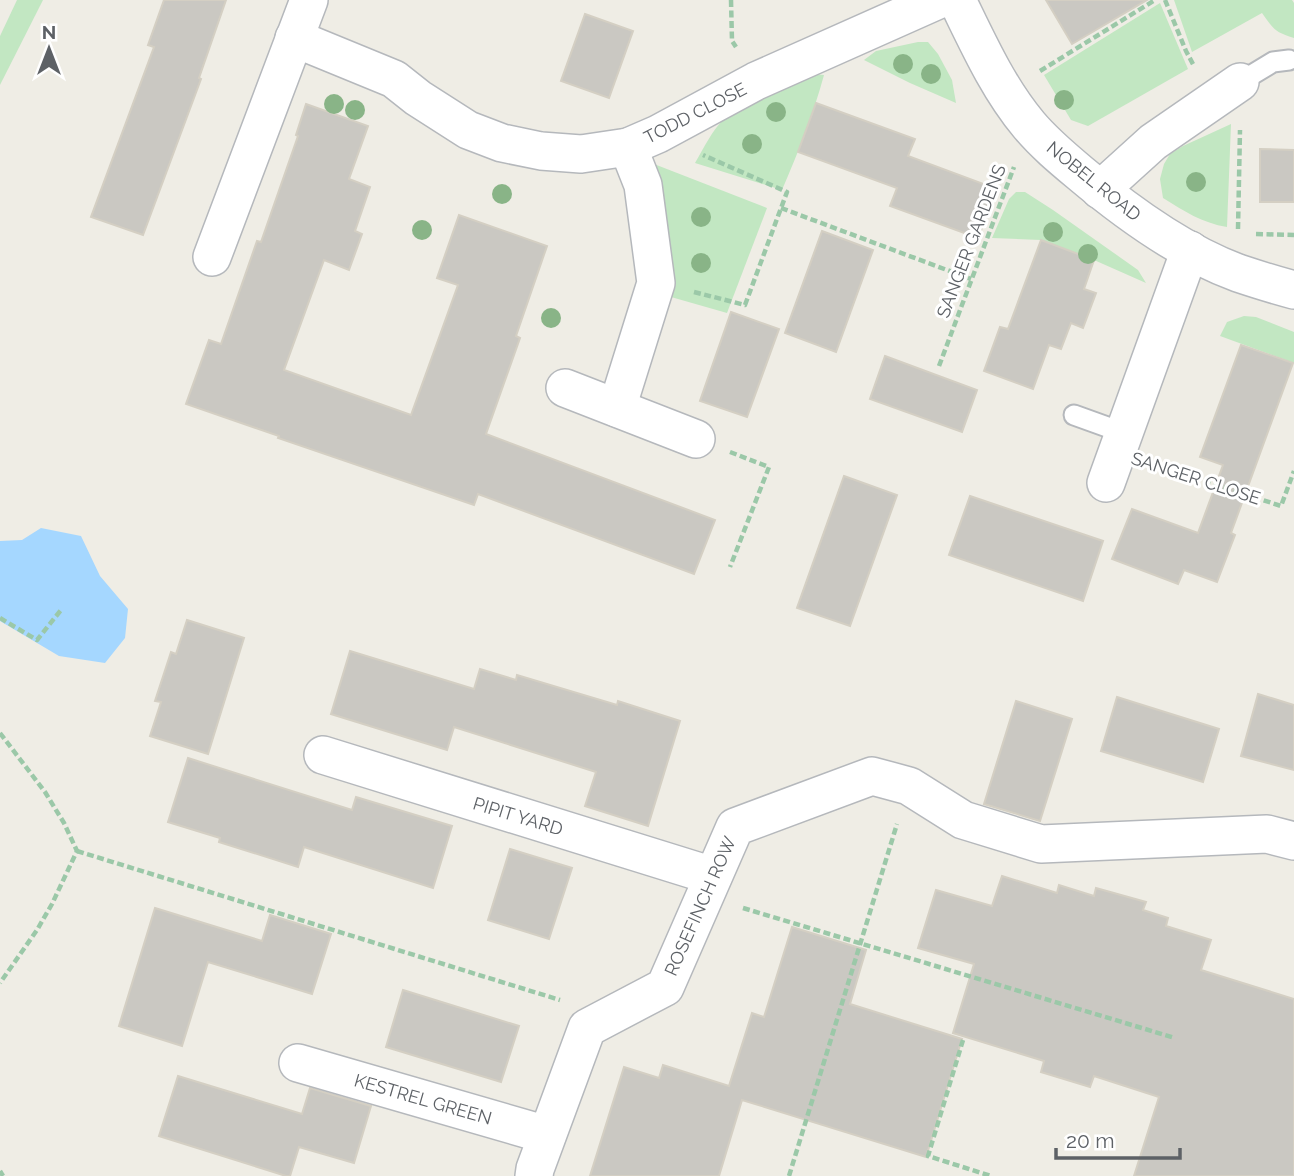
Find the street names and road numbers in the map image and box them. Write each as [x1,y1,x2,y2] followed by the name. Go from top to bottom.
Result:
[640,78,750,148] street label: TODD CLOSE
[1043,137,1145,225] street label: NOBEL ROAD
[932,161,1010,321] street label: SANGER GARDENS
[1129,447,1263,509] street label: SANGER CLOSE
[471,792,566,840] street label: PIPIT YARD
[660,833,740,979] street label: ROSEFINCH ROW
[352,1069,494,1129] street label: KESTREL GREEN

